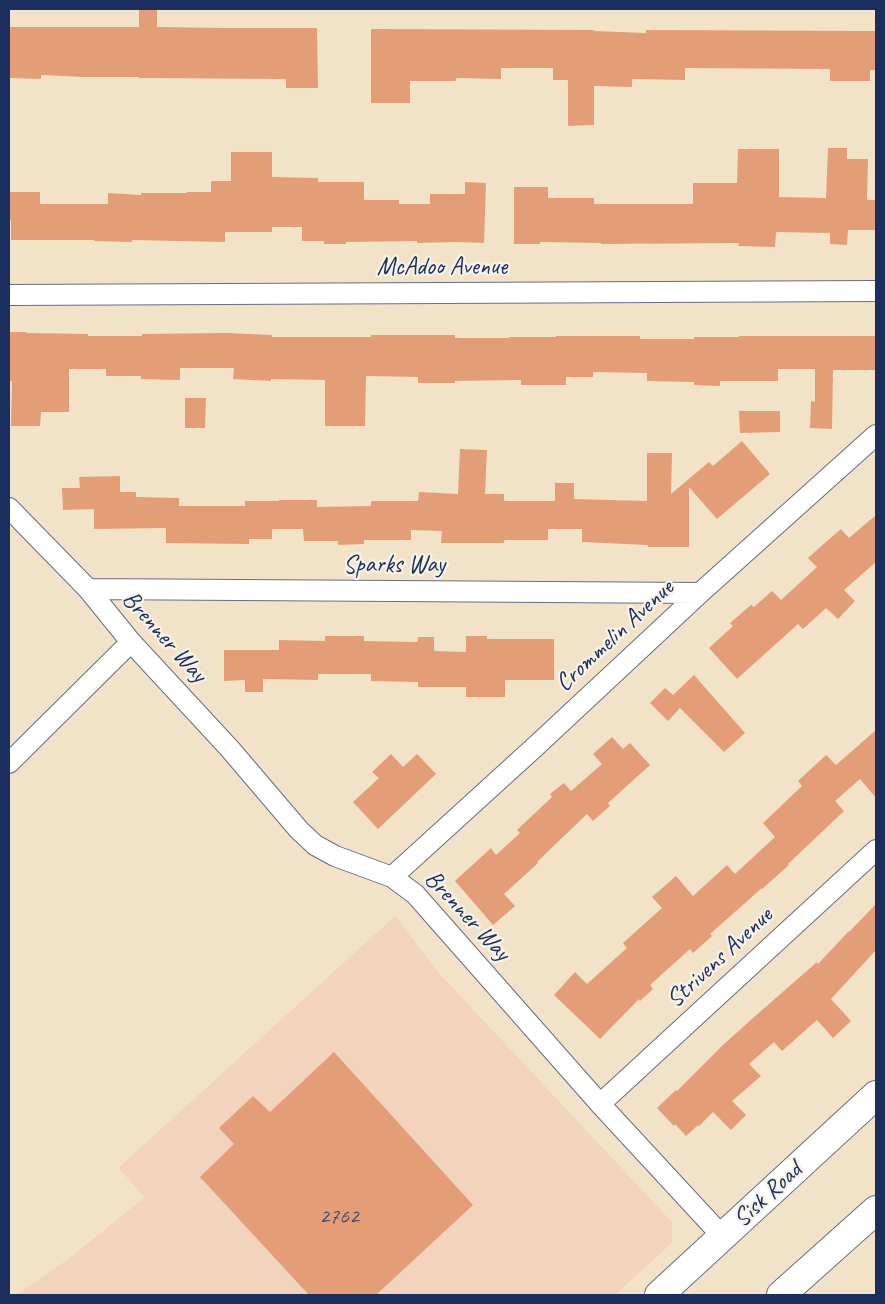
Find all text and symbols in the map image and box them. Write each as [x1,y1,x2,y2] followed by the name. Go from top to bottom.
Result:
[377,252,507,282] street label: McAdoo Avenue
[343,550,445,580] street label: Sparks Way
[550,574,680,698] street label: Crommelin Avenue
[115,585,213,689] street label: Brenner Way
[418,865,516,967] street label: Brenner Way
[661,901,779,1015] street label: Strivens Avenue
[727,1156,809,1234] street label: Sisk Road
[319,1204,359,1230] house number: 2762

